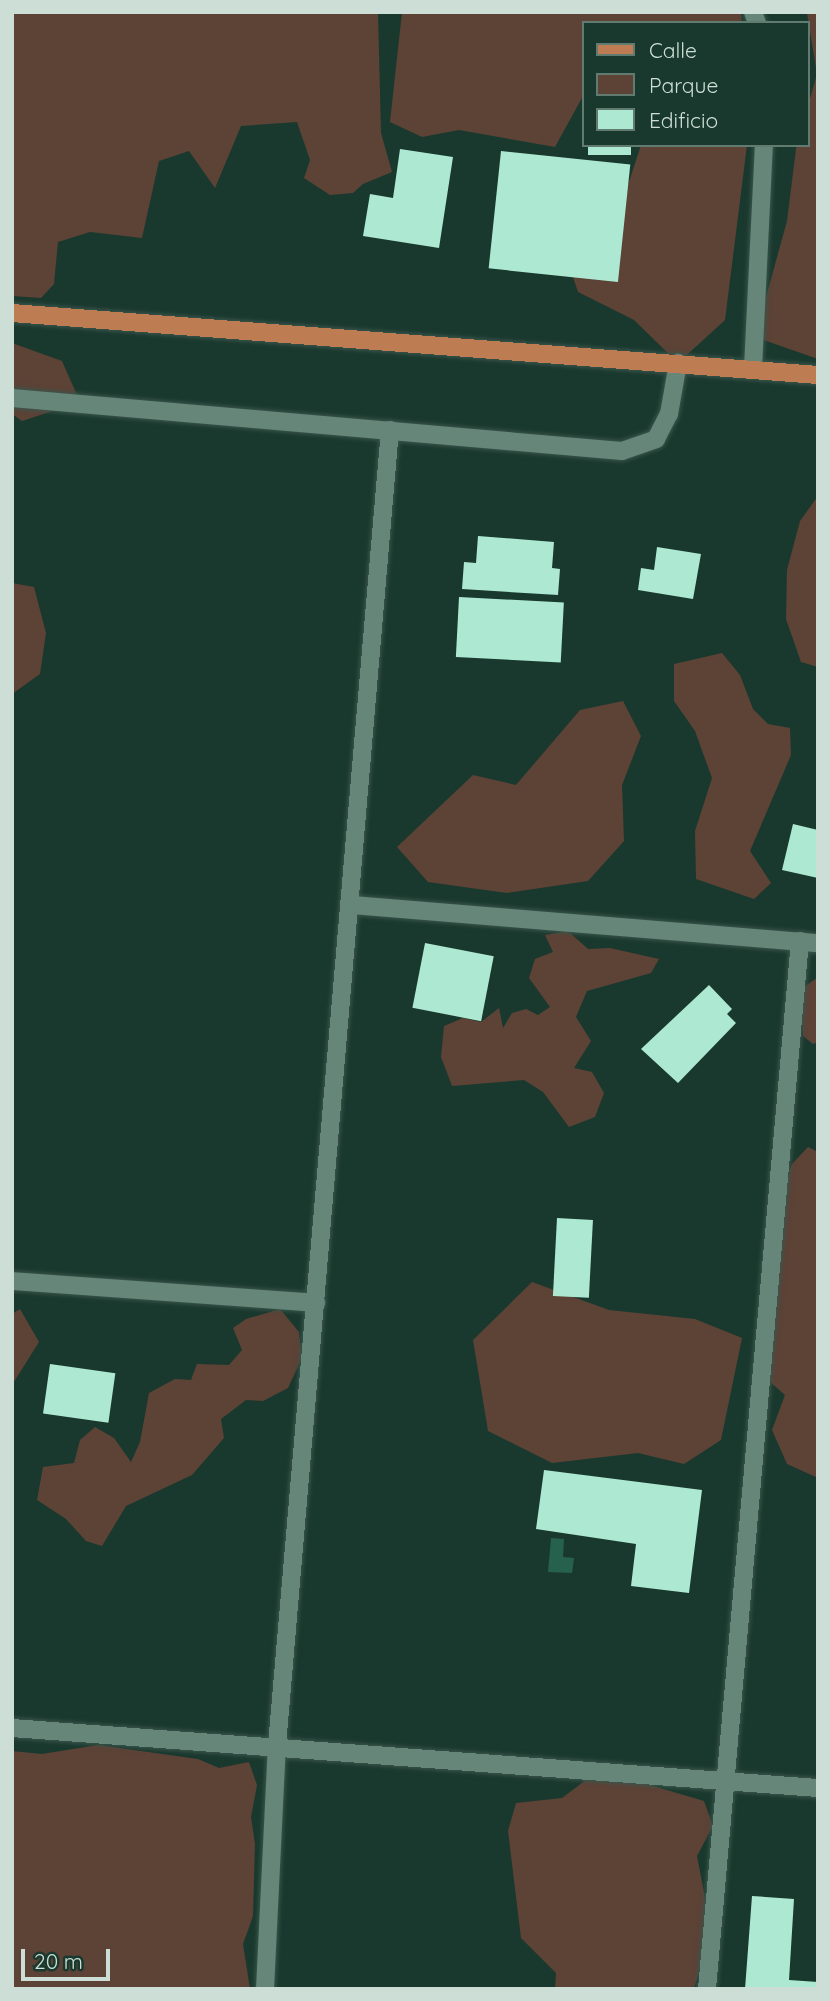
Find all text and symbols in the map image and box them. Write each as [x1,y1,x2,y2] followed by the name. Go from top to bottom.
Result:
[582,21,809,147] legend
[649,37,697,63] text: Calle
[649,72,718,98] text: Parque
[649,107,718,133] text: Edificio
[24,1934,114,1978] scale bar
[34,1948,83,1974] text: 20 m

